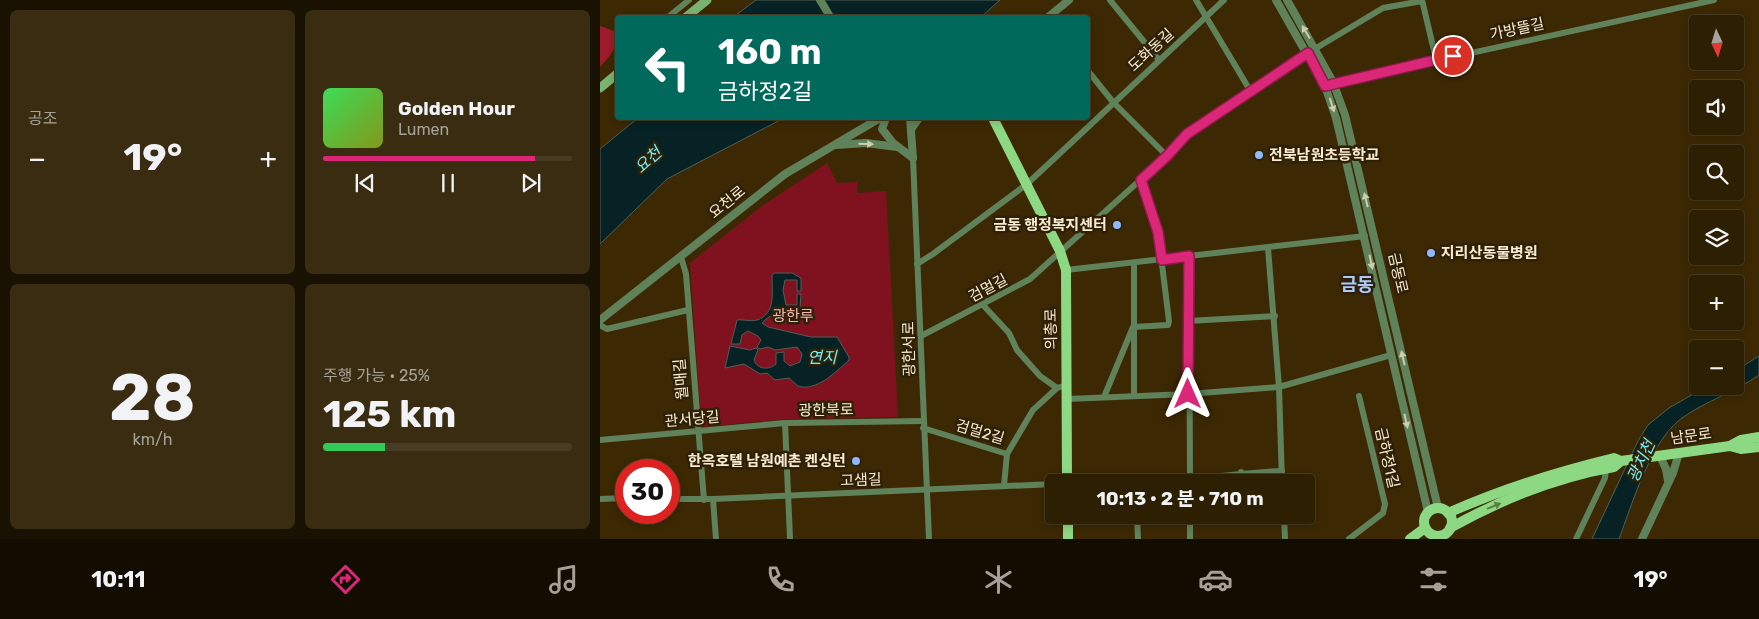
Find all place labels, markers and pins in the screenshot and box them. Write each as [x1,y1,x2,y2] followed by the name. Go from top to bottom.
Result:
[1432,35,1474,77] pin
[1269,146,1380,164] place label: 전북남원초등학교
[1253,149,1265,161] marker: 전북남원초등학교
[993,216,1107,234] place label: 금동 행정복지센터
[1111,219,1123,231] marker: 금동 행정복지센터
[1441,244,1538,262] place label: 지리산동물병원
[1425,247,1437,259] marker: 지리산동물병원
[688,452,846,470] place label: 한옥호텔 남원예촌 켄싱턴
[850,455,862,467] marker: 한옥호텔 남원예촌 켄싱턴

